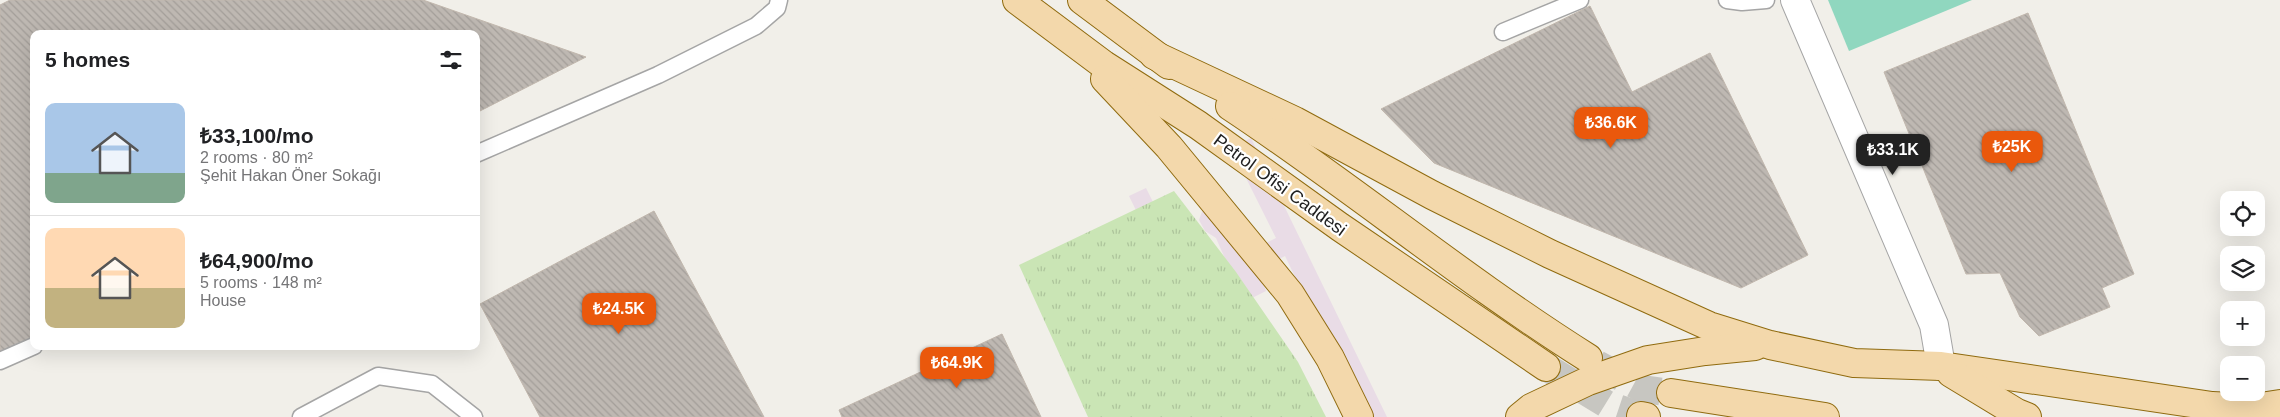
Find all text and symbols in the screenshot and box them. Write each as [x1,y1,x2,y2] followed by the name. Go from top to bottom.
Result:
[437,46,465,74] icon: filters
[45,48,130,71] text: 5 homes
[1570,106,1652,149] pin: ₺36.6K
[1585,114,1637,131] text: ₺36.6K
[85,123,145,183] icon: home
[200,124,314,147] text: ₺33,100/mo
[1210,130,1350,240] street label: Petrol Ofisi Caddesi
[1982,130,2042,173] pin: ₺25K
[1852,134,1934,176] pin: ₺33.1K
[1993,138,2031,155] text: ₺25K
[1867,141,1919,158] text: ₺33.1K
[200,149,313,166] text: 2 rooms · 80 m²
[200,167,381,184] text: Şehit Hakan Öner Sokağı
[2220,191,2265,401] map controls
[2220,191,2265,236] button: locate
[2220,246,2265,291] button: layers
[85,248,145,308] icon: home
[200,249,314,272] text: ₺64,900/mo
[200,274,322,291] text: 5 rooms · 148 m²
[200,292,246,309] text: House
[578,292,660,335] pin: ₺24.5K
[593,300,645,317] text: ₺24.5K
[2220,301,2265,346] button: +
[916,346,998,389] pin: ₺64.9K
[931,354,983,371] text: ₺64.9K
[2220,356,2265,401] button: −

